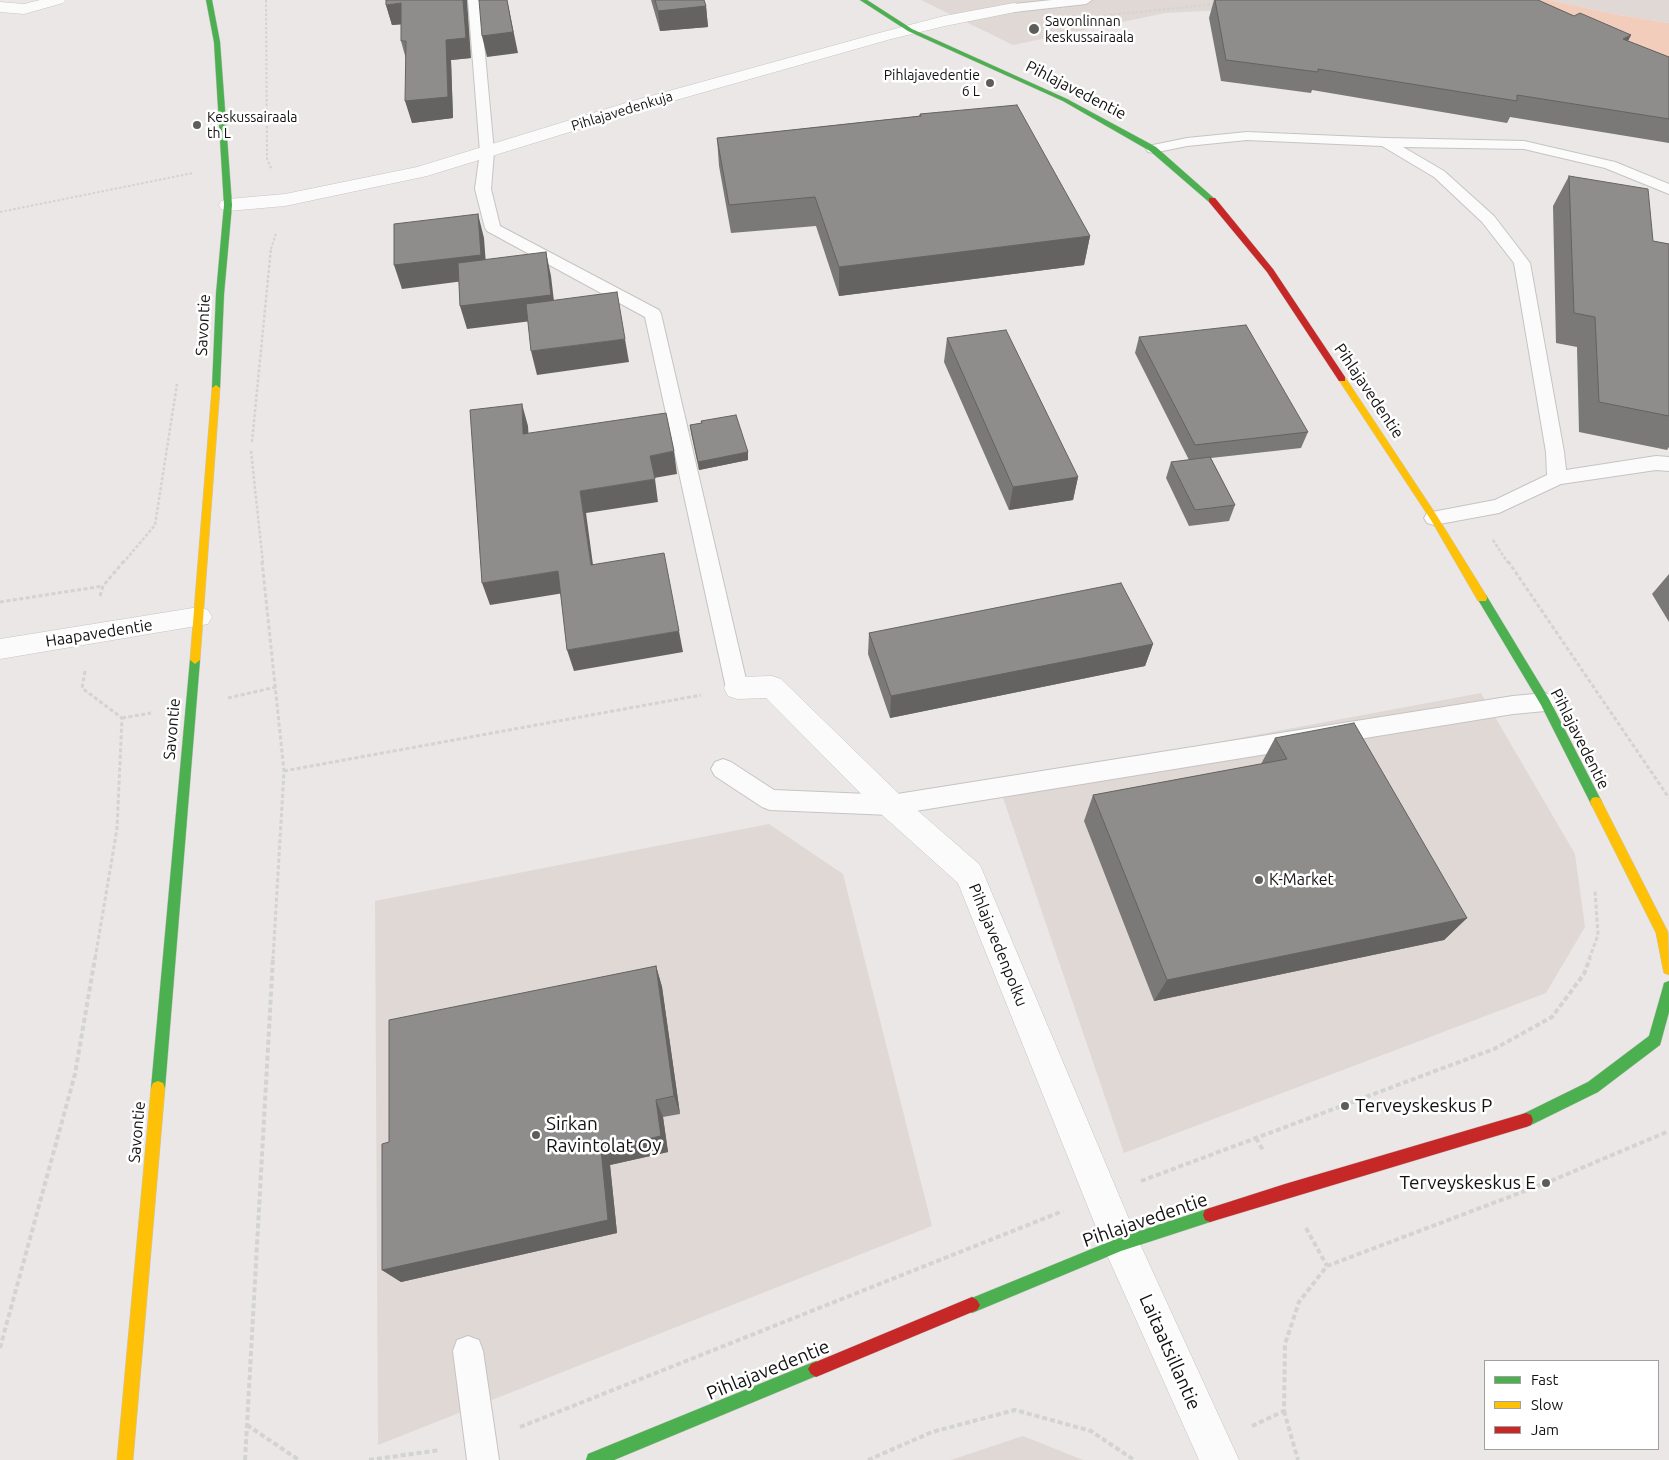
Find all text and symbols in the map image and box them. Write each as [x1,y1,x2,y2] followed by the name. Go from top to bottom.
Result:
[1045,13,1134,46] place label: Savonlinnan keskussairaala
[1027,22,1041,36] marker: Savonlinnan keskussairaala
[1023,56,1129,124] street label: Pihlajavedentie
[884,67,980,100] place label: Pihlajavedentie 6 L
[984,77,996,89] marker: Pihlajavedentie 6 L
[569,88,675,134] street label: Pihlajavedenkuja
[207,109,298,142] place label: Keskussairaala th L
[191,119,203,131] marker: Keskussairaala th L
[192,294,214,356] street label: Savontie
[1330,340,1408,442] street label: Pihlajavedentie
[44,615,154,651] street label: Haapavedentie
[1546,686,1614,792] street label: Pihlajavedentie
[160,697,184,761] street label: Savontie
[1269,870,1334,890] place label: K-Market
[1253,874,1265,886] marker: K-Market
[965,881,1031,1009] street label: Pihlajavedenpolku
[1355,1095,1492,1117] place label: Terveyskeskus P
[125,1100,149,1164] street label: Savontie
[1339,1100,1351,1112] marker: Terveyskeskus P
[546,1113,661,1157] place label: Sirkan Ravintolat Oy
[530,1129,542,1141] marker: Sirkan Ravintolat Oy
[1399,1172,1536,1194] place label: Terveyskeskus E
[1540,1177,1552,1189] marker: Terveyskeskus E
[1079,1188,1211,1252] street label: Pihlajavedentie
[1134,1290,1206,1414] street label: Laitaatsillantie
[703,1335,833,1405] street label: Pihlajavedentie
[1484,1360,1659,1450] legend
[1531,1371,1558,1388] text: Fast
[1531,1396,1563,1413] text: Slow
[1531,1421,1559,1438] text: Jam

